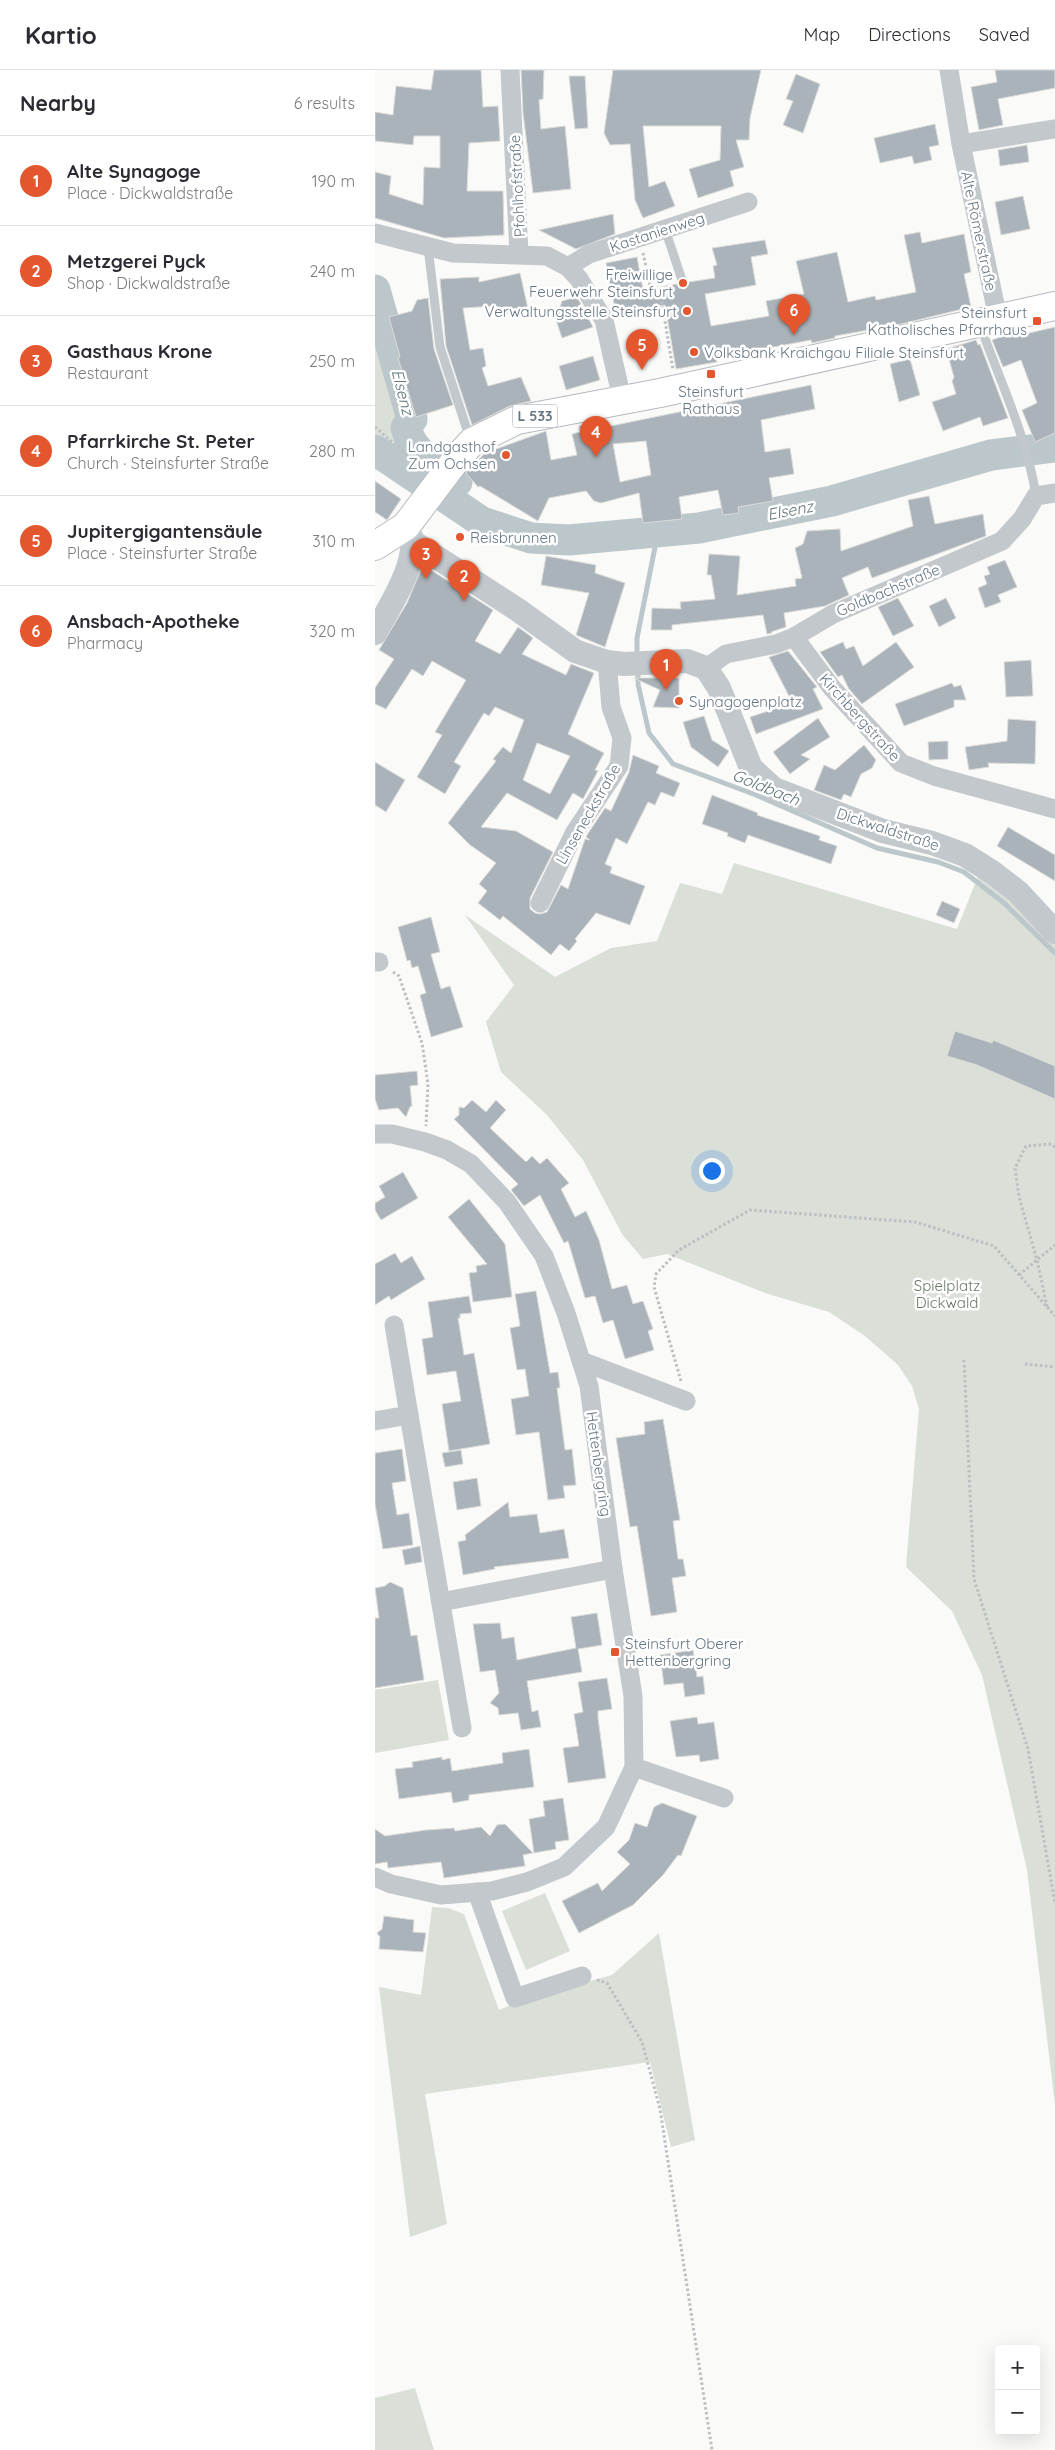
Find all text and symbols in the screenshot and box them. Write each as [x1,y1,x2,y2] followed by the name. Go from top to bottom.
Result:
[25,20,97,50] text: Kartio
[803,23,840,46] text: Map
[868,23,951,46] text: Directions
[979,23,1030,46] text: Saved
[20,90,96,116] text: Nearby
[294,93,355,113] text: 6 results
[505,134,529,238] street label: Pfohlhofstraße
[67,159,201,183] text: Alte Synagoge
[957,169,1001,293] street label: Alte Römerstraße
[33,171,39,191] text: 1
[312,171,355,191] text: 190 m
[67,183,233,203] text: Place · Dickwaldstraße
[607,208,707,256] street label: Kastanienweg
[67,249,206,273] text: Metzgerei Pyck
[31,261,41,281] text: 2
[309,261,355,281] text: 240 m
[529,265,673,301] place label: Freiwillige Feuerwehr Steinsfurt
[67,273,230,293] text: Shop · Dickwaldstraße
[677,277,689,289] marker: Freiwillige Feuerwehr Steinsfurt
[778,294,810,335] pin: 6
[485,302,677,321] place label: Verwaltungsstelle Steinsfurt
[867,303,1027,339] place label: Steinsfurt Katholisches Pfarrhaus
[681,305,693,317] marker: Verwaltungsstelle Steinsfurt
[1031,315,1043,327] marker: Steinsfurt Katholisches Pfarrhaus
[626,329,658,370] pin: 5
[67,339,212,363] text: Gasthaus Krone
[704,343,964,362] place label: Volksbank Kraichgau Filiale Steinsfurt
[688,346,700,358] marker: Volksbank Kraichgau Filiale Steinsfurt
[32,351,40,371] text: 3
[309,351,355,371] text: 250 m
[67,363,149,383] text: Restaurant
[388,367,419,418] water label: Elsenz
[705,368,717,380] marker: Steinsfurt Rathaus
[678,382,744,418] place label: Steinsfurt Rathaus
[513,404,557,428] road number: L 533
[580,416,612,457] pin: 4
[67,429,255,453] text: Pfarrkirche St. Peter
[408,437,497,473] place label: Landgasthof Zum Ochsen
[31,441,41,461] text: 4
[309,441,355,461] text: 280 m
[500,449,512,461] marker: Landgasthof Zum Ochsen
[67,453,269,473] text: Church · Steinsfurter Straße
[765,496,816,524] water label: Elsenz
[67,519,262,543] text: Jupitergigantensäule
[470,528,557,547] place label: Reisbrunnen
[31,531,41,551] text: 5
[312,531,355,551] text: 310 m
[454,531,466,543] marker: Reisbrunnen
[410,538,442,579] pin: 3
[67,543,257,563] text: Place · Steinsfurter Straße
[448,560,480,601] pin: 2
[833,560,943,620] street label: Goldbachstraße
[67,609,240,633] text: Ansbach-Apotheke
[32,621,40,641] text: 6
[309,621,355,641] text: 320 m
[67,633,143,653] text: Pharmacy
[650,649,682,690] pin: 1
[816,669,904,765] street label: Kirchbergstraße
[689,692,802,711] place label: Synagogenplatz
[673,695,685,707] marker: Synagogenplatz
[552,760,624,868] street label: Linseneckstraße
[729,764,803,810] water label: Goldbach
[834,803,942,855] street label: Dickwaldstraße
[699,1158,725,1184] your location
[914,1276,980,1312] park label: Spielplatz Dickwald
[582,1410,616,1518] street label: Hettenbergring
[625,1634,744,1670] place label: Steinsfurt Oberer Hettenbergring
[609,1646,621,1658] marker: Steinsfurt Oberer Hettenbergring
[995,2345,1040,2435] map controls
[995,2345,1040,2390] button: +
[995,2390,1040,2435] button: −

